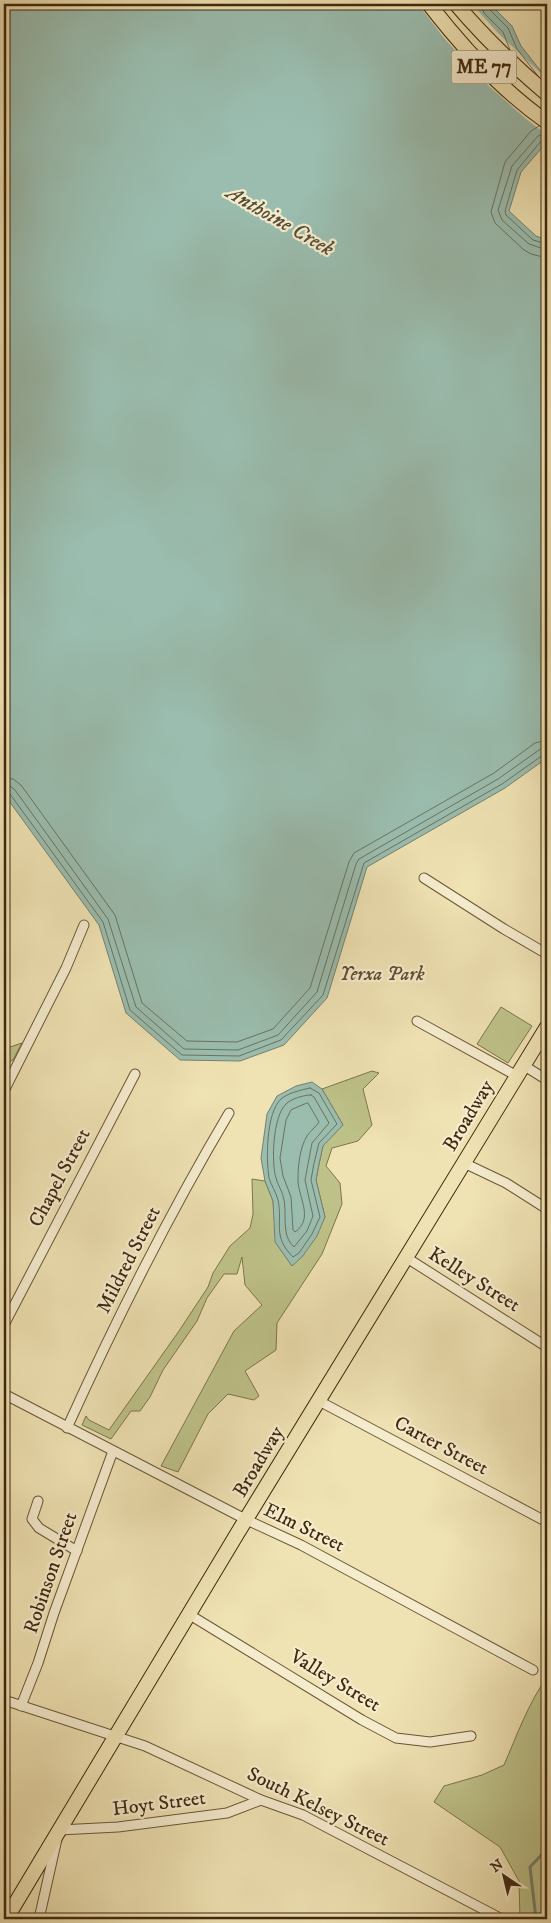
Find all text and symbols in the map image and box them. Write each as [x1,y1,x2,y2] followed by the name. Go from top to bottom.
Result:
[452,51,516,84] road number: ME 77
[220,179,339,262] water label: Anthoine Creek
[339,962,425,987] park label: Yerxa Park
[438,1075,500,1156] street label: Broadway
[24,1124,96,1232] street label: Chapel Street
[91,1202,167,1318] street label: Mildred Street
[424,1242,524,1318] street label: Kelley Street
[390,1411,492,1481] street label: Carter Street
[228,1421,290,1502] street label: Broadway
[260,1498,348,1558] street label: Elm Street
[19,1509,83,1637] street label: Robinson Street
[284,1644,385,1718] street label: Valley Street
[243,1762,393,1852] street label: South Kelsey Street
[111,1786,207,1822] street label: Hoyt Street
[478,1850,528,1900] north arrow
[487,1855,507,1877] text: N

